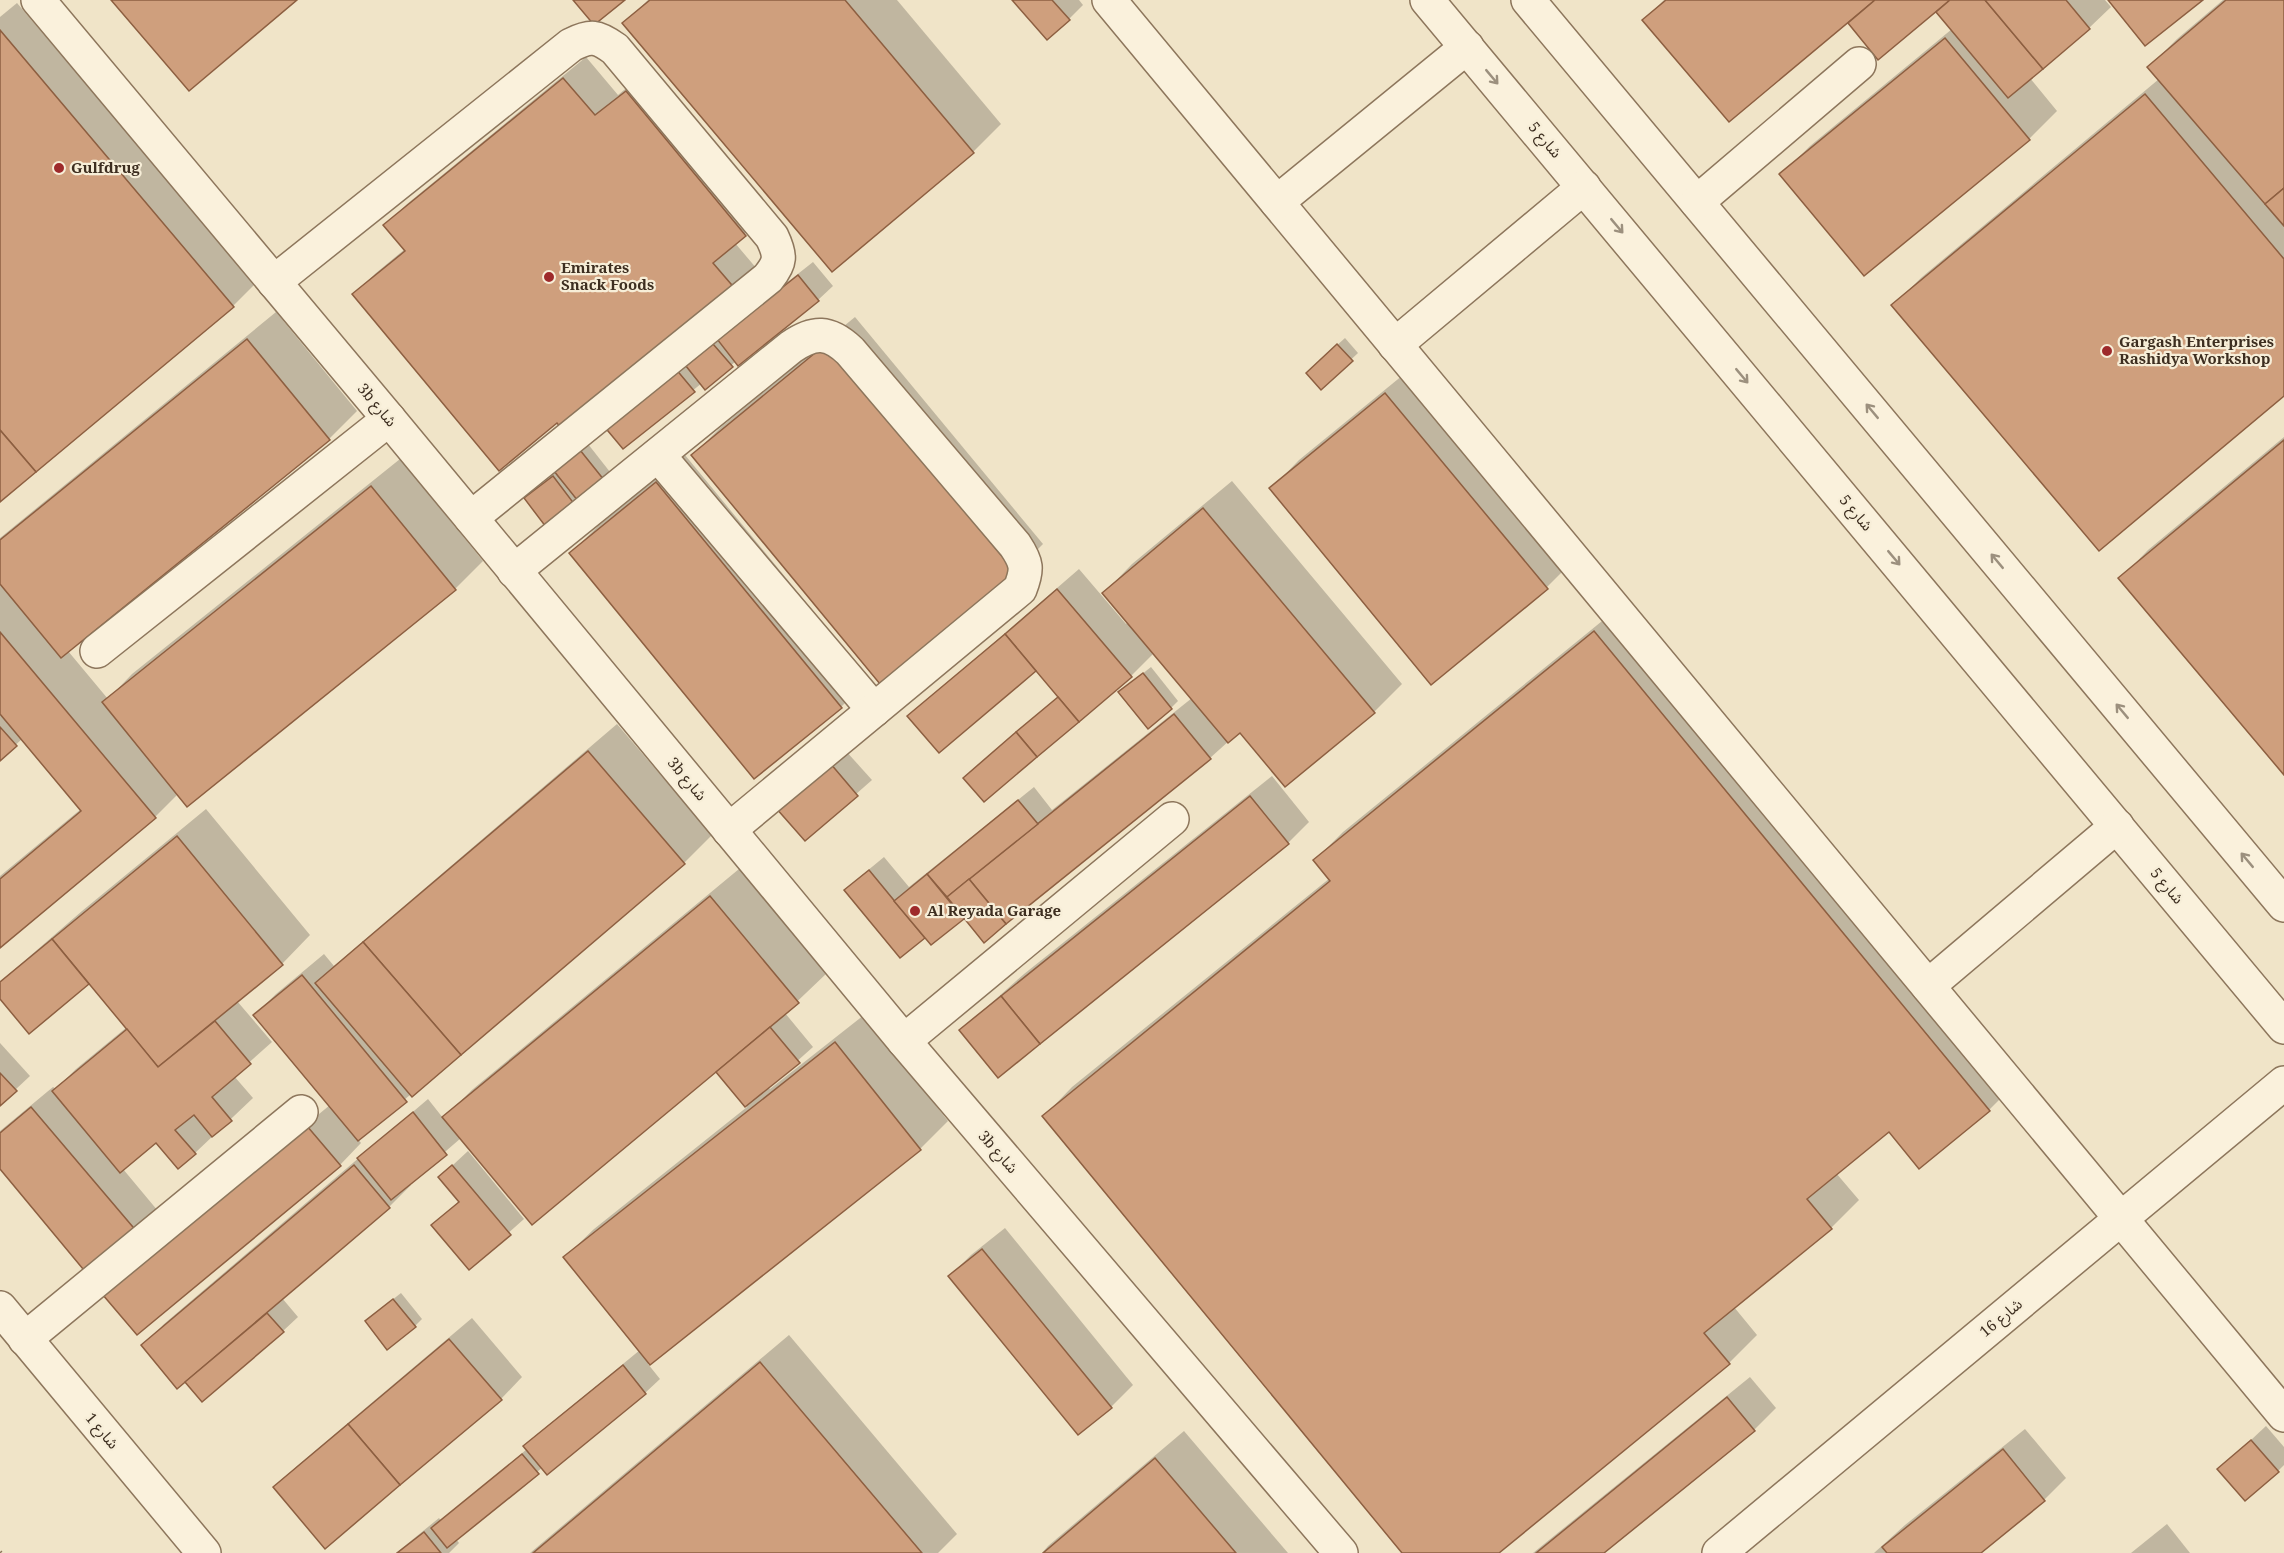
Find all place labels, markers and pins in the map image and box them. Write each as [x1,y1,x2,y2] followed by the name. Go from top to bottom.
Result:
[71,157,141,177] place label: Gulfdrug
[52,161,66,175] marker: Gulfdrug
[561,257,654,294] place label: Emirates Snack Foods
[542,270,556,284] marker: Emirates Snack Foods
[2119,331,2274,368] place label: Gargash Enterprises Rashidya Workshop
[2100,344,2114,358] marker: Gargash Enterprises Rashidya Workshop
[927,900,1061,920] place label: Al Reyada Garage
[908,904,922,918] marker: Al Reyada Garage

